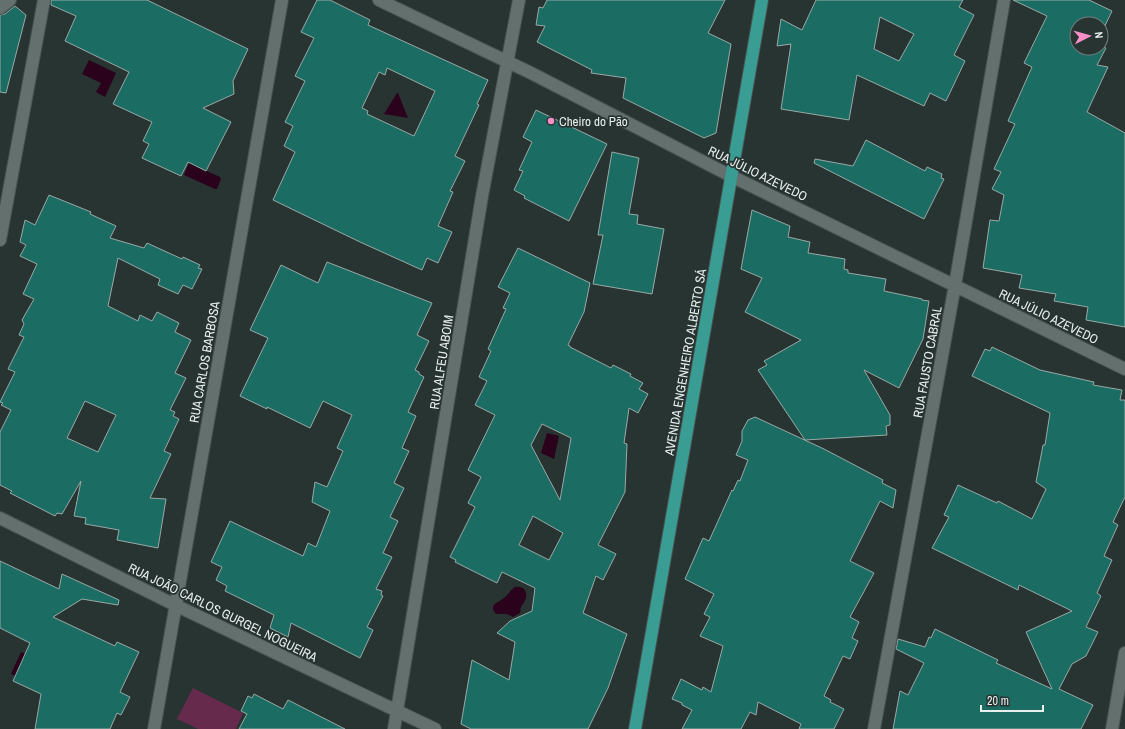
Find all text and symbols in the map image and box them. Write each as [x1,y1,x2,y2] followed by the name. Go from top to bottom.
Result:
[1069,16,1109,56] north arrow
[1092,31,1106,39] text: N
[559,113,628,130] place label: Cheiro do Pão
[546,116,556,126] marker: Cheiro do Pão
[705,142,810,205] street label: RUA JÚLIO AZEVEDO
[661,267,710,458] street label: AVENIDA ENGENHEIRO ALBERTO SÁ
[996,285,1101,348] street label: RUA JÚLIO AZEVEDO
[185,299,224,424] street label: RUA CARLOS BARBOSA
[909,305,946,419] street label: RUA FAUSTO CABRAL
[426,314,457,411] street label: RUA ALFEU ABOIM
[126,559,321,666] street label: RUA JOÃO CARLOS GURGEL NOGUEIRA
[981,687,1043,713] scale bar
[987,693,1009,709] text: 20 m

